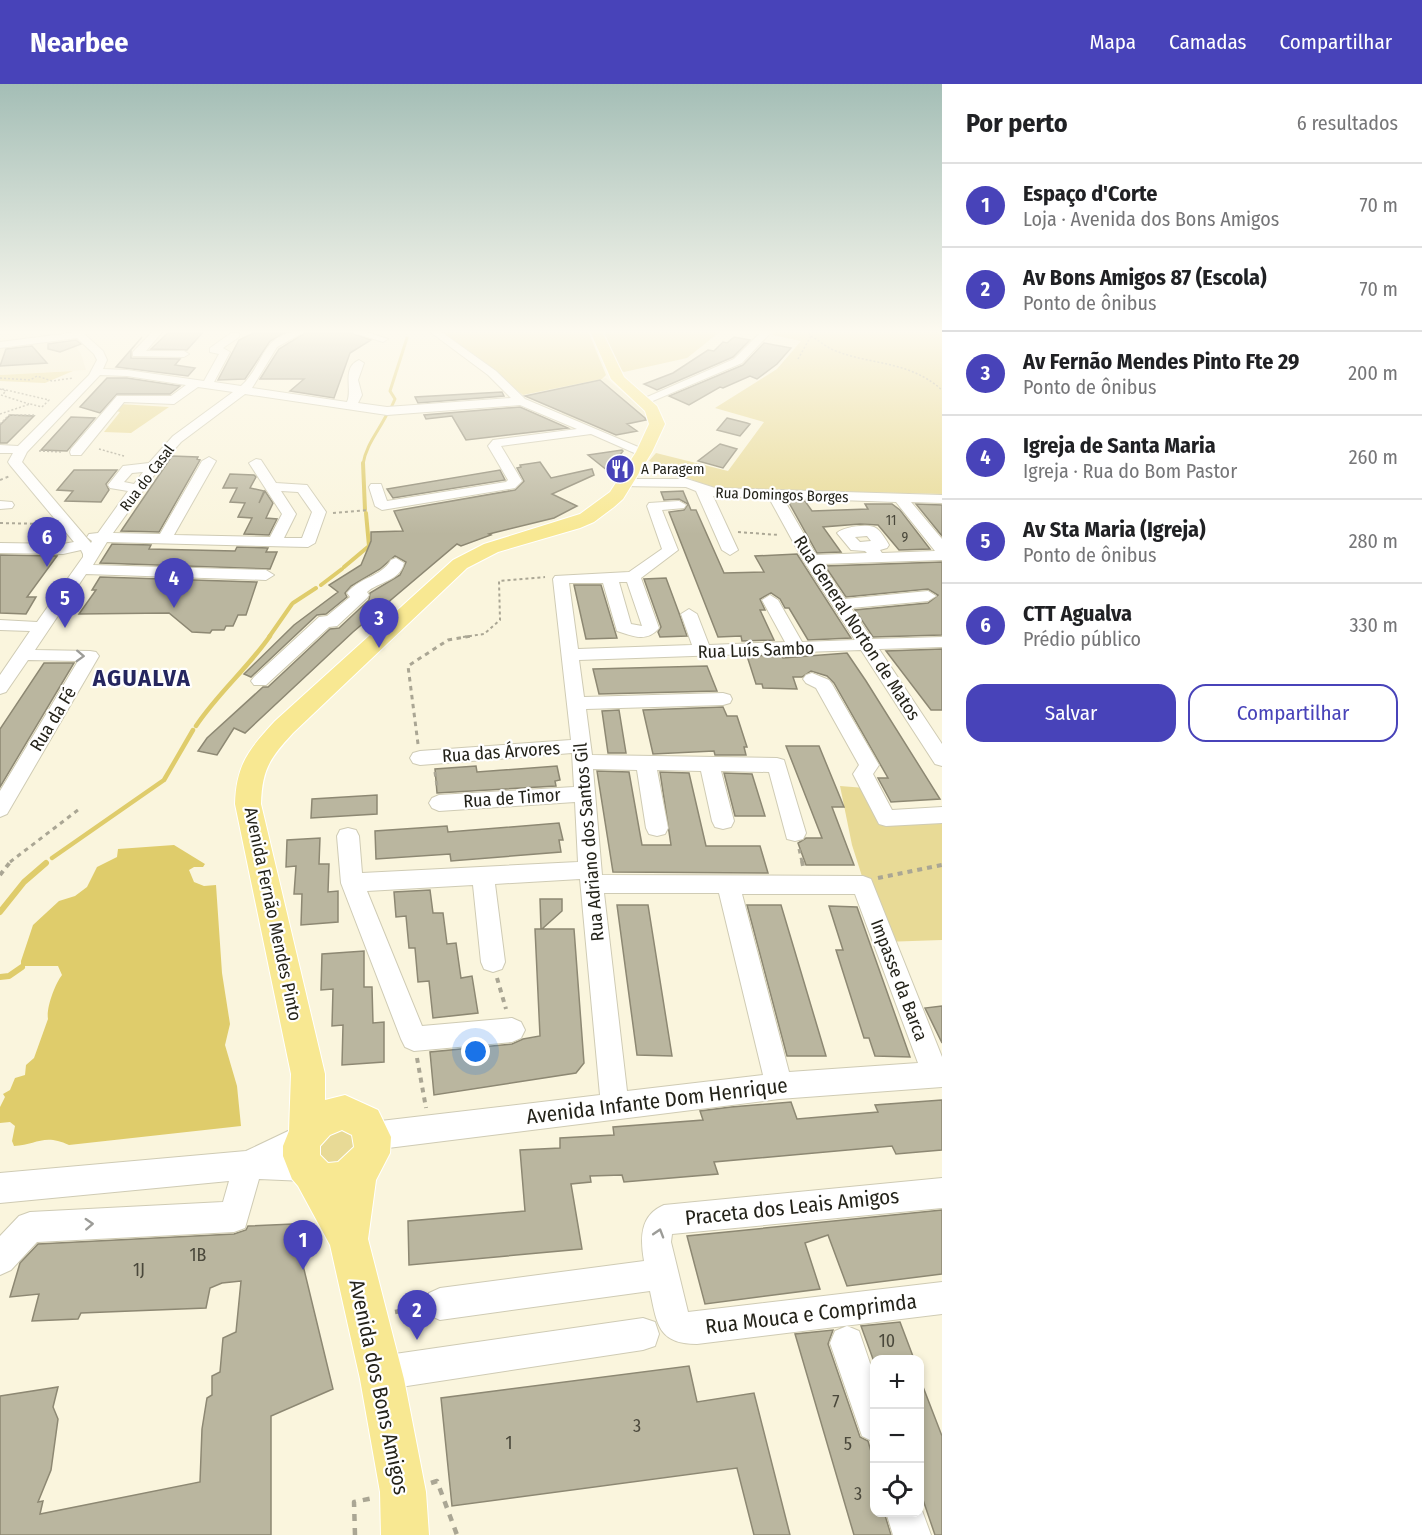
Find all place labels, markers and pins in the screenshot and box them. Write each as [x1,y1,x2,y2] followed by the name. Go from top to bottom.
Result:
[604,453,636,485] restaurant icon: A Paragem
[641,460,705,478] place label: A Paragem
[28,518,66,567] pin: 6
[154,558,194,608] pin: 4
[46,578,84,628] pin: 5
[360,598,398,648] pin: 3
[284,1220,322,1270] pin: 1
[398,1290,436,1340] pin: 2

